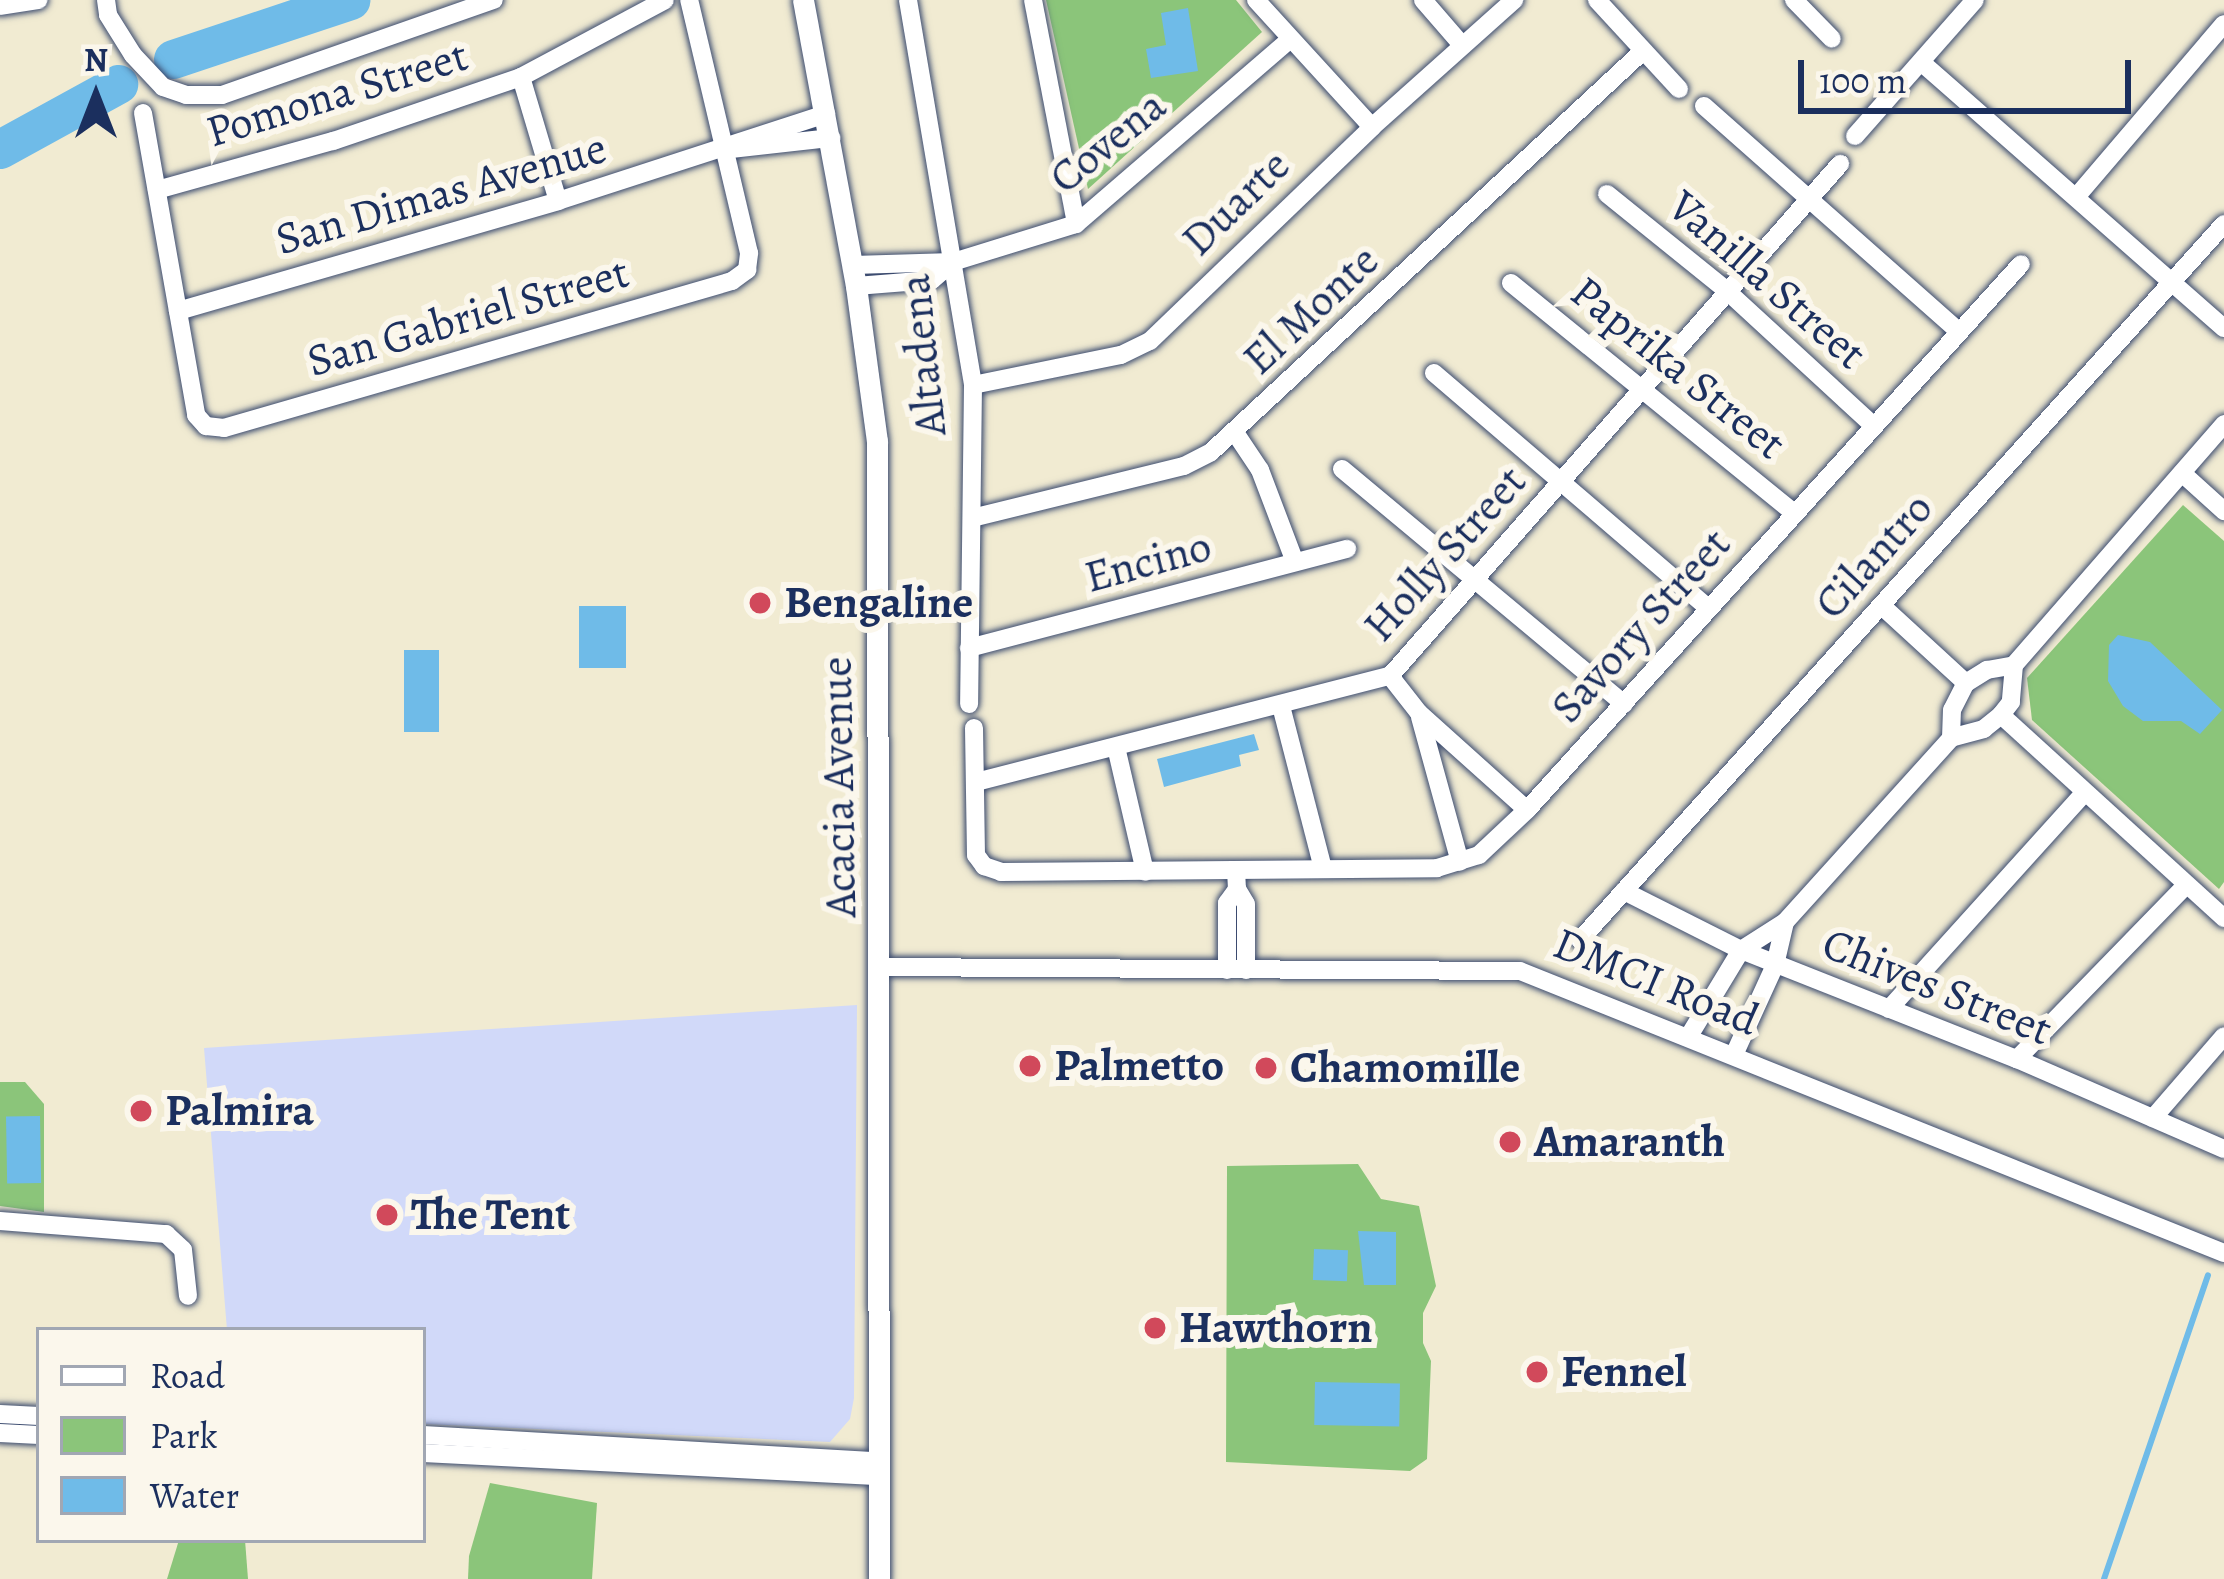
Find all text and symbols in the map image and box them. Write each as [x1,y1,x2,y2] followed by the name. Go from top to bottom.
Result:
[200,29,474,159] street label: Pomona Street
[36,36,156,156] north arrow
[1804,36,2137,110] scale bar
[84,37,108,82] text: N
[1819,56,1907,105] text: 100 m
[1039,79,1177,205] street label: Covena
[270,121,612,267] street label: San Dimas Avenue
[1171,139,1301,267] street label: Duarte
[1657,179,1877,381] street label: Vanilla Street
[1232,234,1390,386] street label: El Monte
[301,245,635,389] street label: San Gabriel Street
[1560,265,1796,471] street label: Paprika Street
[888,272,958,438] street label: Altadena
[1352,455,1538,653] street label: Holly Street
[1804,482,1944,630] street label: Cilantro
[1540,518,1742,734] street label: Savory Street
[1079,519,1217,605] street label: Encino
[784,576,973,630] place label: Bengaline
[747,590,773,616] marker: Bengaline
[810,656,868,918] street label: Acacia Avenue
[1546,916,1766,1048] street label: DMCI Road
[1815,917,2059,1057] street label: Chives Street
[1054,1039,1224,1093] place label: Palmetto
[1290,1041,1520,1095] place label: Chamomille
[1017,1053,1043,1079] marker: Palmetto
[1253,1055,1279,1081] marker: Chamomille
[165,1084,314,1138] place label: Palmira
[128,1098,154,1124] marker: Palmira
[1534,1115,1725,1169] place label: Amaranth
[1497,1129,1523,1155] marker: Amaranth
[411,1188,570,1242] place label: The Tent
[374,1202,400,1228] marker: The Tent
[1179,1301,1373,1355] place label: Hawthorn
[1142,1315,1168,1341] marker: Hawthorn
[36,1327,426,1543] legend
[1561,1345,1687,1399] place label: Fennel
[150,1351,225,1400] text: Road
[1524,1359,1550,1385] marker: Fennel
[150,1411,218,1460] text: Park
[150,1471,239,1520] text: Water

